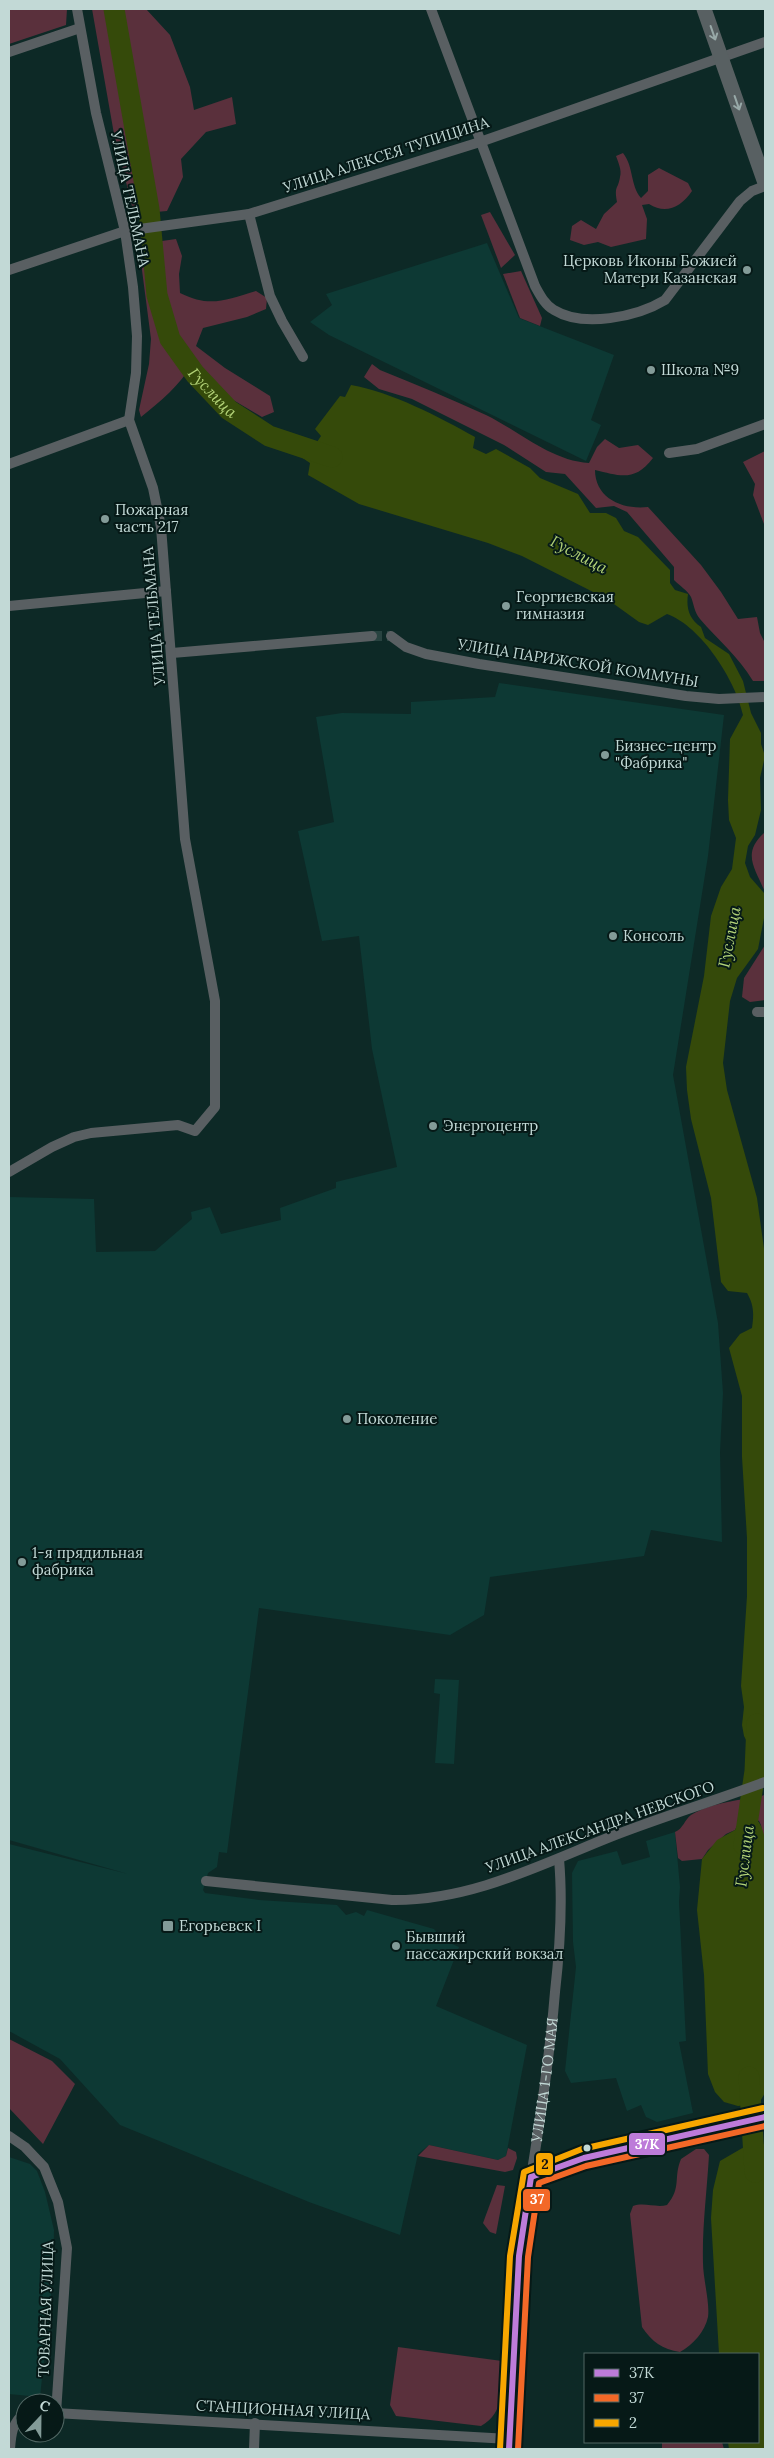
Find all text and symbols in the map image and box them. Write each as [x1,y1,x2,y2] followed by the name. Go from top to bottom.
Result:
[708,25,718,41] one-way arrow
[733,95,742,111] one-way arrow
[280,112,492,197] street label: УЛИЦА АЛЕКСЕЯ ТУПИЦИНА
[107,128,154,269] street label: УЛИЦА ТЕЛЬМАНА
[563,251,737,287] place label: Церковь Иконы Божией Матери Казанская
[741,264,753,276] marker: Церковь Иконы Божией Матери Казанская
[661,360,739,379] place label: Школа №9
[184,364,241,422] water label: Гуслица
[645,364,657,376] marker: Школа №9
[115,500,188,536] place label: Пожарная часть 217
[99,513,111,525] marker: Пожарная часть 217
[547,531,611,577] water label: Гуслица
[138,545,169,687] street label: УЛИЦА ТЕЛЬМАНА
[516,587,614,623] place label: Георгиевская гимназия
[500,600,512,612] marker: Георгиевская гимназия
[455,634,700,691] street label: УЛИЦА ПАРИЖСКОЙ КОММУНЫ
[615,736,716,772] place label: Бизнес-центр "Фабрика"
[599,749,611,761] marker: Бизнес-центр "Фабрика"
[713,905,745,969] water label: Гуслица
[623,926,684,945] place label: Консоль
[607,930,619,942] marker: Консоль
[443,1116,538,1135] place label: Энергоцентр
[427,1120,439,1132] marker: Энергоцентр
[357,1409,437,1428] place label: Поколение
[341,1413,353,1425] marker: Поколение
[32,1543,143,1579] place label: 1-я прядильная фабрика
[16,1556,28,1568] marker: 1-я прядильная фабрика
[482,1776,717,1877] street label: УЛИЦА АЛЕКСАНДРА НЕВСКОГО
[730,1824,758,1888] water label: Гуслица
[179,1916,261,1935] place label: Егорьевск I
[161,1919,175,1933] marker: Егорьевск I
[406,1927,564,1963] place label: Бывший пассажирский вокзал
[390,1940,402,1952] marker: Бывший пассажирский вокзал
[526,2017,562,2145] street label: УЛИЦА 1-ГО МАЯ
[628,2132,666,2156] line badge: 37К
[635,2135,659,2153] text: 37К
[582,2143,592,2153] unlabelled marker
[535,2152,554,2176] line badge: 2
[541,2155,549,2173] text: 2
[522,2188,551,2212] line badge: 37
[530,2190,545,2208] text: 37
[34,2240,57,2378] street label: ТОВАРНАЯ УЛИЦА
[584,2353,759,2443] legend
[629,2363,655,2382] text: 37К
[629,2388,644,2407] text: 37
[15,2393,65,2443] north arrow
[195,2395,371,2424] street label: СТАНЦИОННАЯ УЛИЦА
[37,2396,53,2416] text: С
[629,2413,637,2432] text: 2

